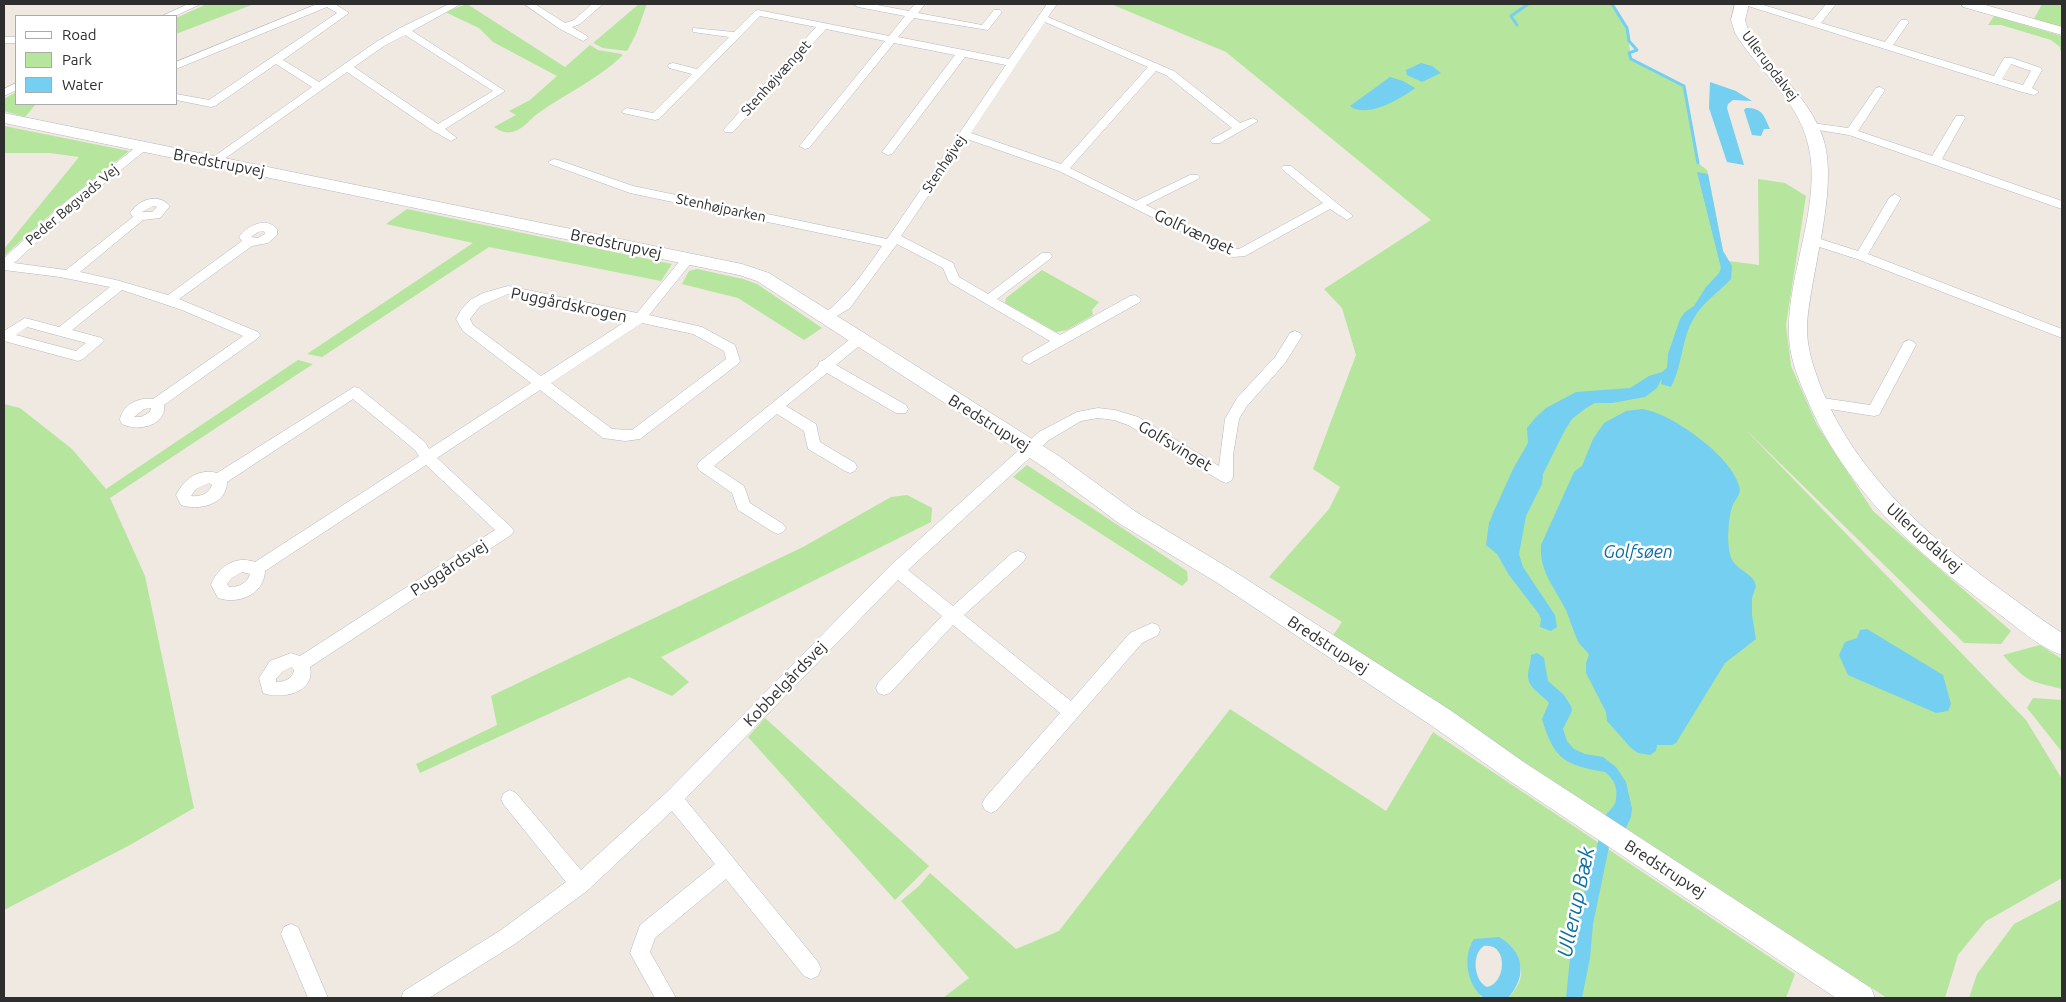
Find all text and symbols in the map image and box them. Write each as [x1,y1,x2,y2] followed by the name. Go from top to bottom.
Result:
[15,15,178,105] legend
[62,26,97,43] text: Road
[1738,28,1802,104] street label: Ullerupdalvej
[738,37,814,119] street label: Stenhøjvænget
[62,51,92,68] text: Park
[62,76,103,93] text: Water
[919,132,969,196] street label: Stenhøjvej
[172,145,266,181] street label: Bredstrupvej
[22,161,122,249] street label: Peder Bøgvads Vej
[675,190,767,226] street label: Stenhøjparken
[1151,205,1237,259] street label: Golfvænget
[569,225,663,263] street label: Bredstrupvej
[509,283,629,327] street label: Puggårdskrogen
[945,390,1033,456] street label: Bredstrupvej
[1135,417,1215,475] street label: Golfsvinget
[1882,499,1966,577] street label: Ullerupdalvej
[407,536,491,600] street label: Puggårdsvej
[1603,541,1673,563] water label: Golfsøen
[1284,612,1372,678] street label: Bredstrupvej
[740,637,830,731] street label: Kobbelgårdsvej
[1621,836,1709,902] street label: Bredstrupvej
[1552,844,1600,960] water label: Ullerup Bæk

